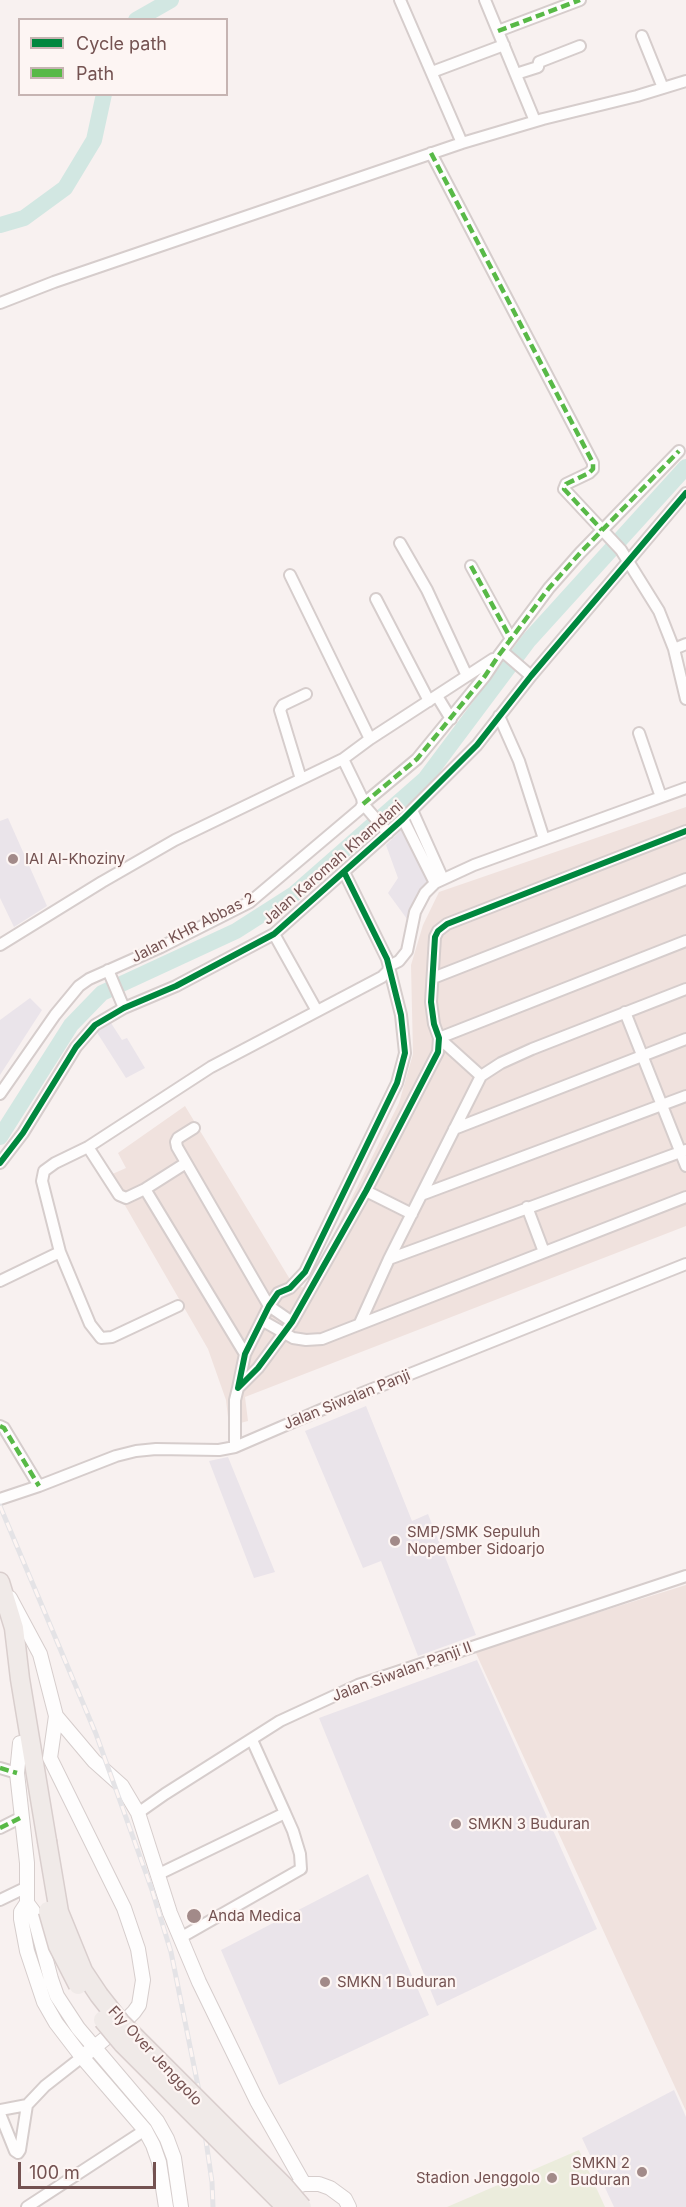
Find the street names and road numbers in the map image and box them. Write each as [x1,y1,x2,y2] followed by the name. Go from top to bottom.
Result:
[259,797,407,929] street label: Jalan Karomah Khamdani
[128,889,258,967] street label: Jalan KHR Abbas 2
[281,1366,413,1434] street label: Jalan Siwalan Panji
[330,1638,474,1706] street label: Jalan Siwalan Panji II
[104,2002,206,2110] street label: Fly Over Jenggolo

